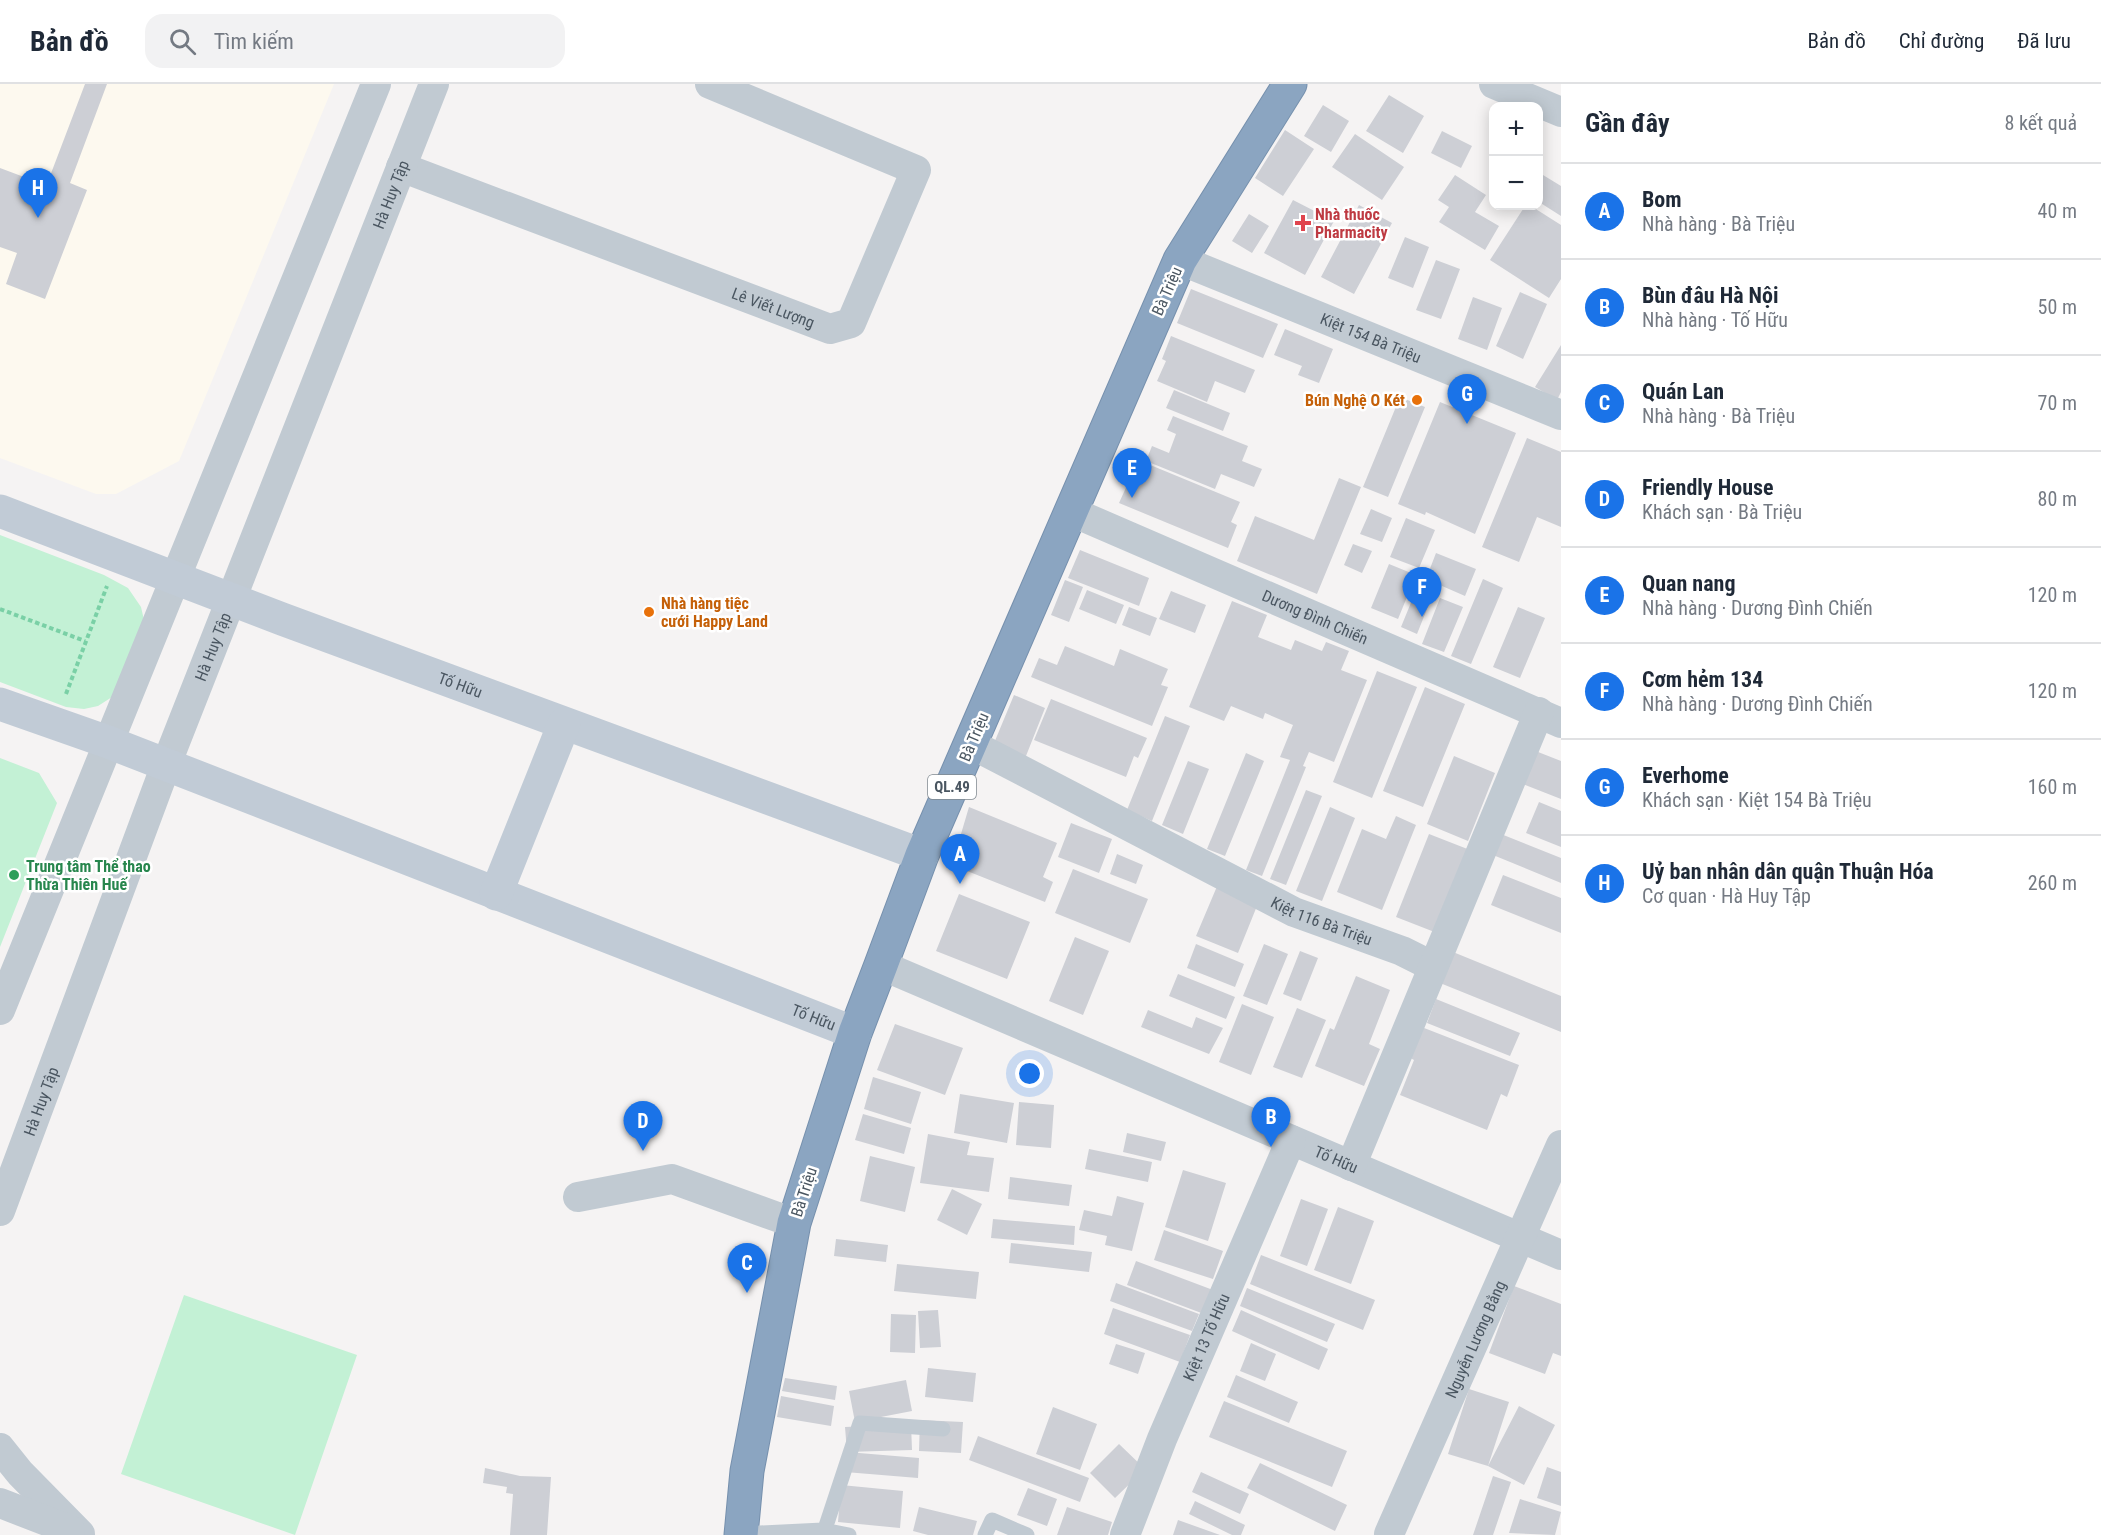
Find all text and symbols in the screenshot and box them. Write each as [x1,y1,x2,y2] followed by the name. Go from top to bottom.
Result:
[145,14,565,68] search box
[30,25,109,58] text: Bản đồ
[166,25,199,58] icon: search
[214,29,294,54] text: Tìm kiếm
[1808,29,1866,53] text: Bản đồ
[1899,29,1984,53] text: Chỉ đường
[2017,29,2071,53] text: Đã lưu
[1489,102,1543,210] map controls
[1489,102,1543,156] button: +
[1585,108,1670,138] text: Gần đây
[2005,111,2077,135] text: 8 kết quả
[1489,156,1543,210] button: −
[369,157,413,231] street label: Hà Huy Tập
[18,168,57,218] pin: H
[1642,187,1682,212] text: Bom
[1599,199,1610,223] text: A
[2038,199,2077,223] text: 40 m
[1315,205,1388,242] place label: Nhà thuốc Pharmacity
[1642,212,1795,236] text: Nhà hàng · Bà Triệu
[1296,216,1310,230] marker: Nhà thuốc Pharmacity
[1148,264,1186,318] street label: Bà Triệu
[729,283,817,332] street label: Lê Viết Lượng
[1642,283,1779,308] text: Bùn đâu Hà Nội
[1599,295,1610,319] text: B
[2038,295,2077,319] text: 50 m
[1642,308,1788,332] text: Nhà hàng · Tố Hữu
[1318,309,1424,367] street label: Kiệt 154 Bà Triệu
[1448,374,1486,424] pin: G
[1642,379,1724,404] text: Quán Lan
[1305,391,1405,410] place label: Bún Nghệ O Két
[1599,391,1610,415] text: C
[2038,391,2077,415] text: 70 m
[1410,393,1424,407] marker: Bún Nghệ O Két
[1642,404,1795,428] text: Nhà hàng · Bà Triệu
[1112,448,1152,498] pin: E
[1642,475,1773,500] text: Friendly House
[1599,487,1610,511] text: D
[2038,487,2077,511] text: 80 m
[1642,500,1802,524] text: Khách sạn · Bà Triệu
[1402,568,1442,617] pin: F
[1642,571,1735,596] text: Quan nang
[1600,583,1609,607] text: E
[2028,583,2077,607] text: 120 m
[1259,586,1371,648] street label: Dương Đình Chiến
[661,594,768,631] place label: Nhà hàng tiệc cưới Happy Land
[1642,596,1873,620] text: Nhà hàng · Dương Đình Chiến
[642,605,656,619] marker: Nhà hàng tiệc cưới Happy Land
[191,610,235,684] street label: Hà Huy Tập
[1642,667,1763,692] text: Cơm hẻm 134
[436,668,485,702] street label: Tố Hữu
[1600,679,1609,703] text: F
[2028,679,2077,703] text: 120 m
[1642,692,1873,716] text: Nhà hàng · Dương Đình Chiến
[955,710,993,764] street label: Bà Triệu
[1642,763,1729,788] text: Everhome
[928,775,976,799] road number: QL.49
[1599,775,1610,799] text: G
[2028,775,2077,799] text: 160 m
[1642,788,1872,812] text: Khách sạn · Kiệt 154 Bà Triệu
[940,834,980,884] pin: A
[26,857,151,894] place label: Trung tâm Thể thao Thừa Thiên Huế
[1642,859,1934,884] text: Uỷ ban nhân dân quận Thuận Hóa
[7,868,21,882] marker: Trung tâm Thể thao Thừa Thiên Huế
[1598,871,1611,895] text: H
[2028,871,2077,895] text: 260 m
[1642,884,1811,908] text: Cơ quan · Hà Huy Tập
[1268,892,1375,949] street label: Kiệt 116 Bà Triệu
[789,1000,839,1034] street label: Tố Hữu
[1015,1059,1044,1088] your location
[19,1064,62,1138] street label: Hà Huy Tập
[1252,1098,1290,1147] pin: B
[624,1102,662,1151] pin: D
[1312,1141,1361,1177] street label: Tố Hữu
[787,1165,821,1219] street label: Bà Triệu
[728,1244,766,1293] pin: C
[1441,1277,1509,1401] street label: Nguyễn Lương Bằng
[1179,1290,1233,1384] street label: Kiệt 13 Tố Hữu

